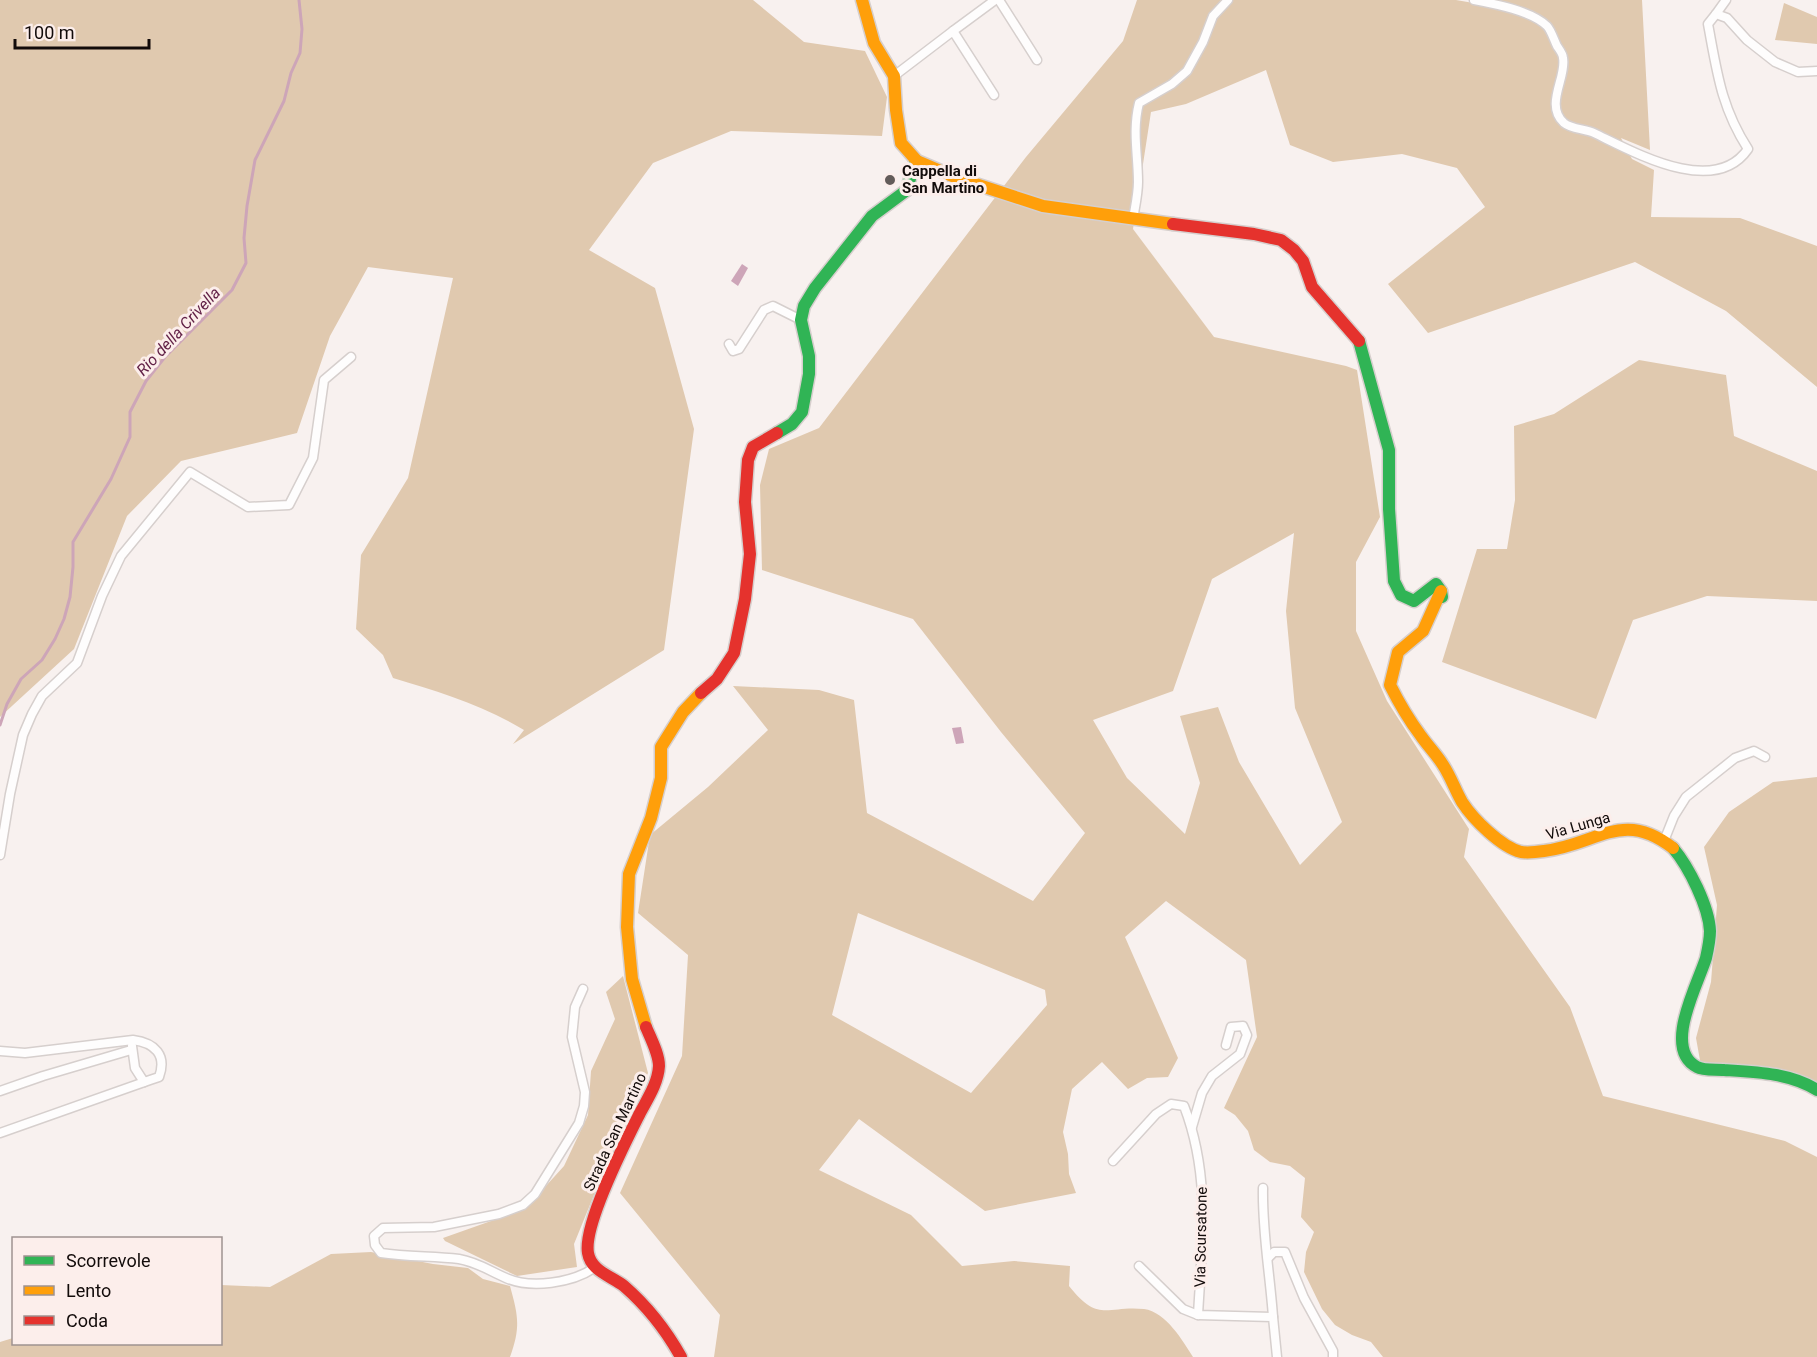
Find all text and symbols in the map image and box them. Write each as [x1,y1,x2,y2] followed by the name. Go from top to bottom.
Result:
[15,12,148,50] scale bar
[24,22,75,43] text: 100 m
[902,162,984,197] place label: Cappella di San Martino
[883,173,897,187] marker: Cappella di San Martino
[133,283,224,379] water label: Rio della Crivella
[1544,808,1612,844] street label: Via Lunga
[580,1070,650,1194] street label: Strada San Martino
[1191,1186,1211,1287] street label: Via Scursatone
[12,1237,222,1345] legend
[66,1250,151,1271] text: Scorrevole
[66,1280,111,1301] text: Lento
[66,1310,108,1331] text: Coda

